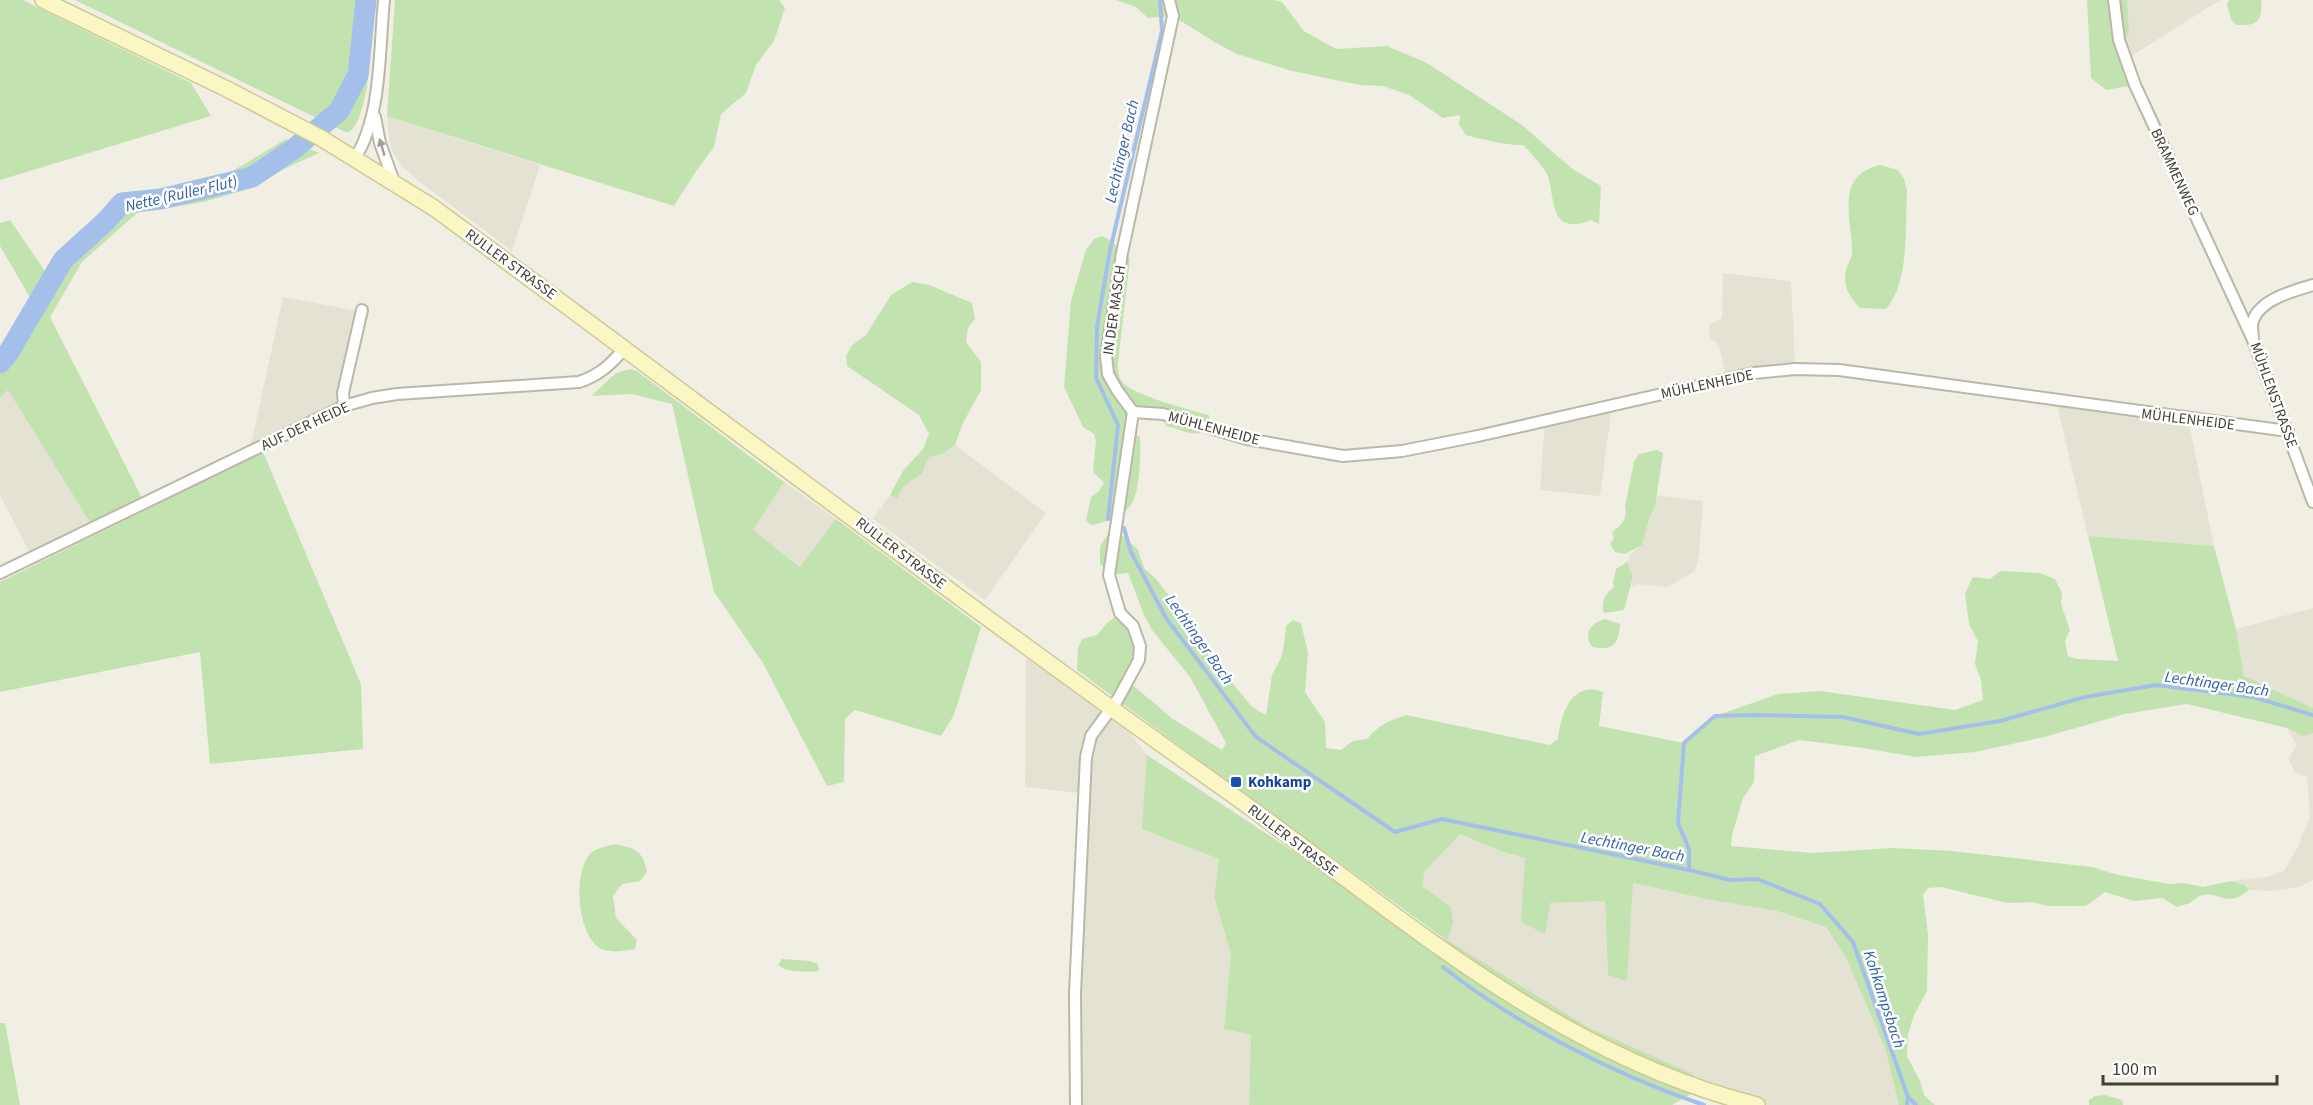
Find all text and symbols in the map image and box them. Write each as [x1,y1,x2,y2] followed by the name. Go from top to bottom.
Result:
[1099,97,1145,205] water label: Lechtinger Bach
[2145,125,2204,219] street label: BRAMMENWEG
[377,138,386,156] one-way arrow
[123,170,239,218] water label: Nette (Ruller Flut)
[461,224,561,305] street label: RULLER STRASSE
[1098,264,1131,356] street label: IN DER MASCH
[2245,339,2302,451] street label: MÜHLENSTRASSE
[1659,364,1755,405] street label: MÜHLENHEIDE
[258,397,353,456] street label: AUF DER HEIDE
[2140,403,2236,436] street label: MÜHLENHEIDE
[1166,406,1262,451] street label: MÜHLENHEIDE
[851,512,950,594] street label: RULLER STRASSE
[1160,590,1238,689] water label: Lechtinger Bach
[2163,666,2271,702] water label: Lechtinger Bach
[1248,772,1312,793] place label: Kohkamp
[1229,775,1243,789] marker: Kohkamp
[1243,799,1342,881] street label: RULLER STRASSE
[1579,826,1687,868] water label: Lechtinger Bach
[1858,948,1910,1051] water label: Kohkampsbach
[2103,1048,2277,1086] scale bar
[2112,1057,2157,1082] text: 100 m

